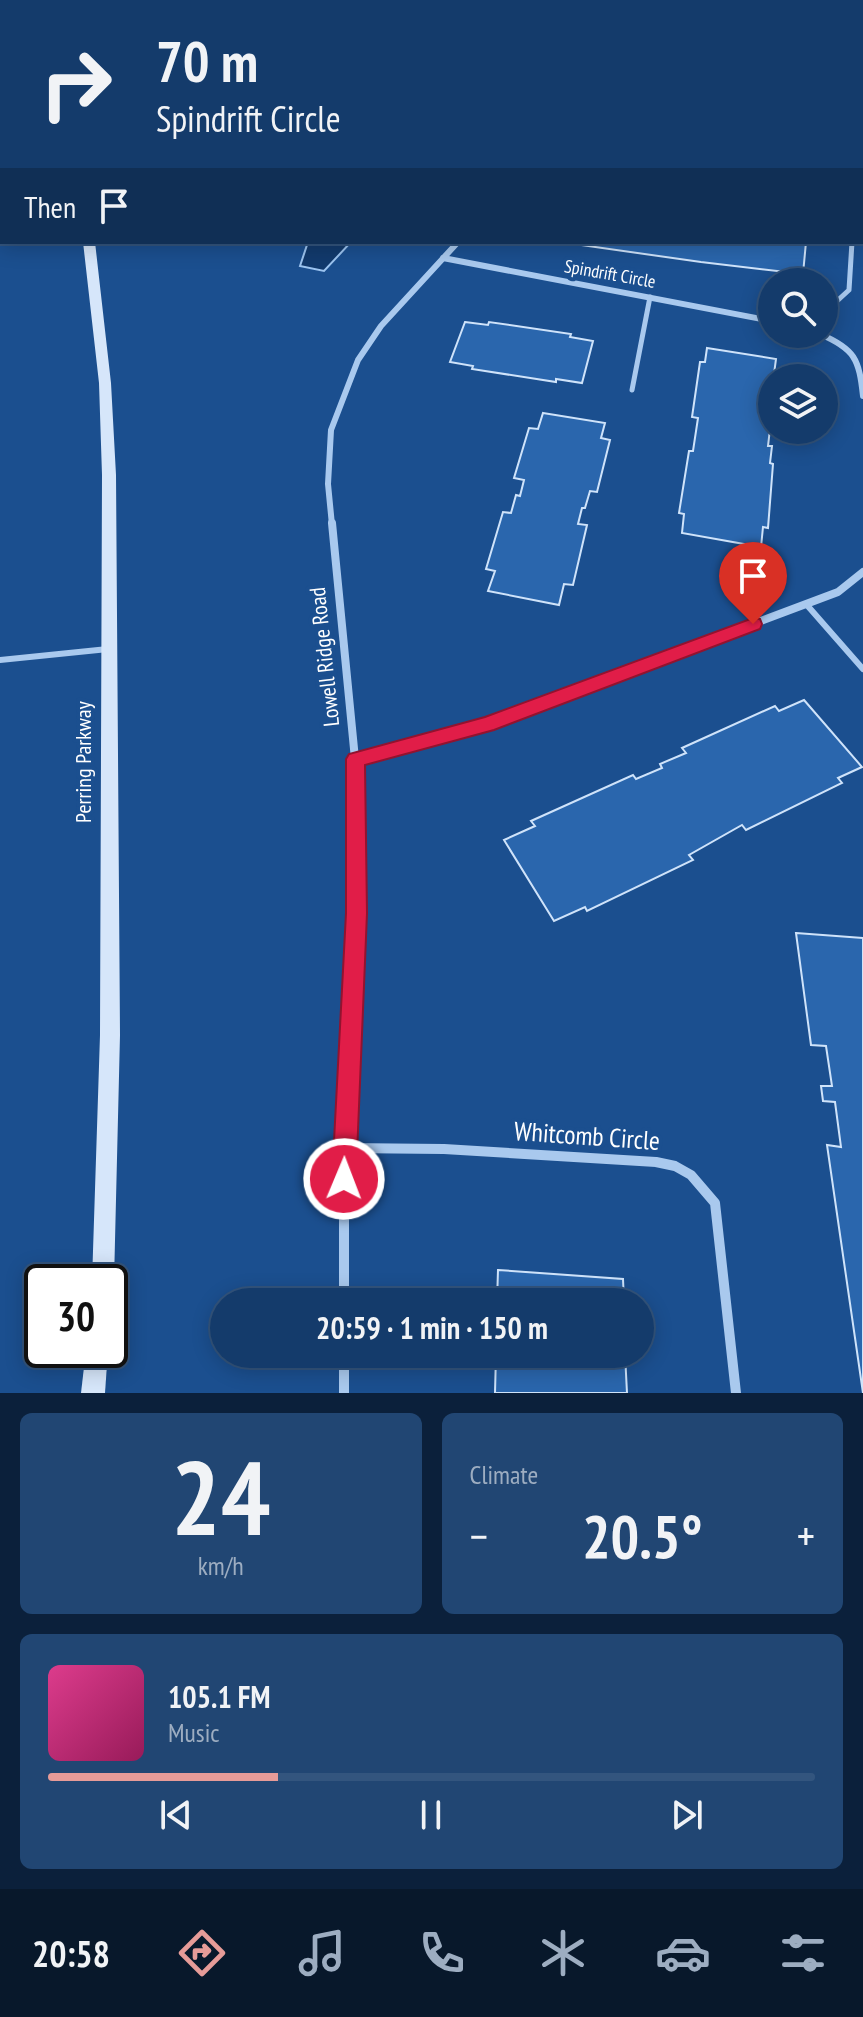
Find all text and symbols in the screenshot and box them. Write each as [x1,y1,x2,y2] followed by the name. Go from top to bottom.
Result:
[156,25,258,97] text: 70 m
[24,32,128,136] icon: right
[156,95,341,142] text: Spindrift Circle
[92,184,136,228] icon: arrive
[24,187,76,226] text: Then
[563,254,658,293] street label: Spindrift Circle
[758,268,838,444] map controls
[758,268,838,348] button: search
[758,364,838,444] button: layers
[719,542,787,624] pin
[731,554,775,598] icon: arrive
[303,586,345,728] street label: Lowell Ridge Road
[69,700,97,823] street label: Perring Parkway
[513,1114,661,1157] street label: Whitcomb Circle
[302,1137,386,1221] position arrow
[24,1264,128,1368] speed limit sign: 30
[316,1308,548,1347] text: 20:59 · 1 min · 150 m
[171,1429,270,1564] text: 24
[470,1458,538,1491] text: Climate
[582,1497,703,1575] text: 20.5°
[470,1507,488,1564] text: −
[797,1507,815,1564] text: +
[198,1549,244,1582] text: km/h
[168,1677,270,1716] text: 105.1 FM
[168,1716,220,1749] text: Music
[154,1793,198,1837] icon: previous
[409,1793,453,1837] icon: pause
[665,1793,709,1837] icon: next
[174,1925,230,1981] icon: directions
[294,1925,350,1981] icon: music
[414,1925,470,1981] icon: phone
[535,1925,591,1981] icon: climate
[655,1925,711,1981] icon: car
[775,1925,831,1981] icon: filters
[32,1930,110,1977] text: 20:58

